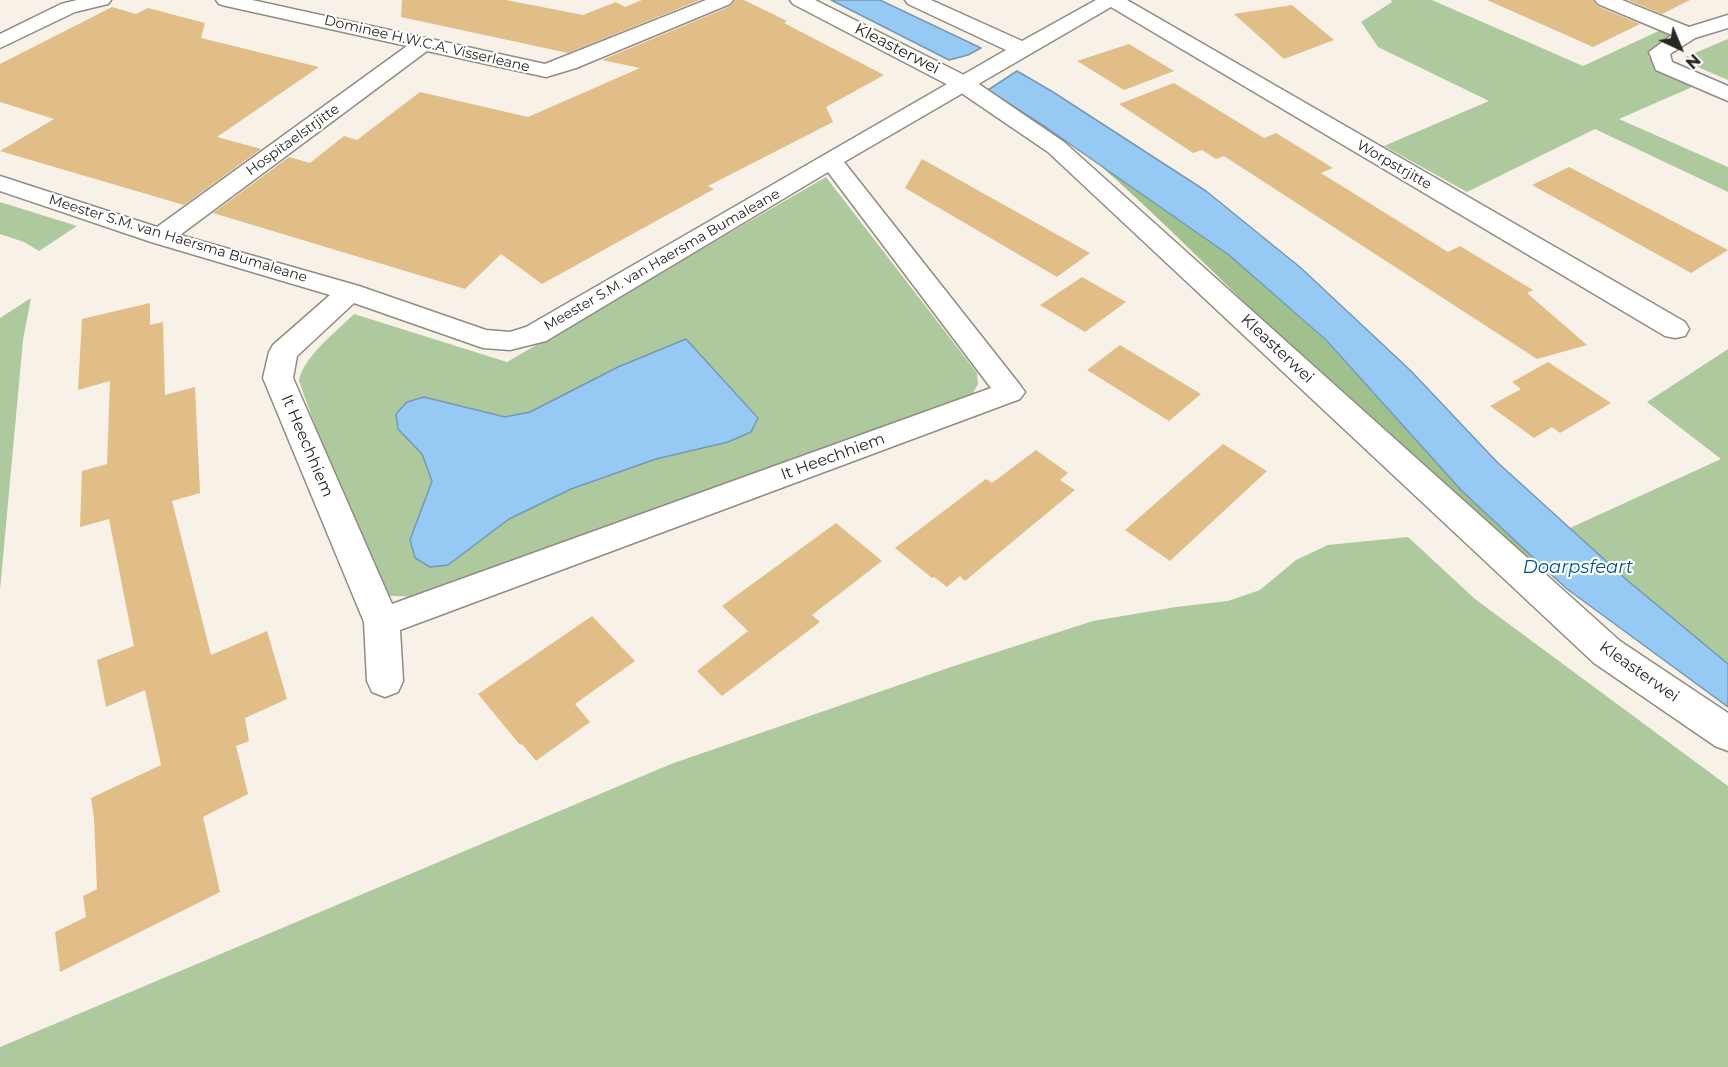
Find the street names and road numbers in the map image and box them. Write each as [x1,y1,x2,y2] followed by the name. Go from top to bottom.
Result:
[323,12,531,76] street label: Dominee H.W.C.A. Visserleane
[851,19,943,79] street label: Kleasterwei
[243,101,343,179] street label: Hospitaelstrjitte
[1354,137,1434,193] street label: Worpstrjitte
[541,185,783,335] street label: Meester S.M. van Haersma Bumaleane
[47,192,309,286] street label: Meester S.M. van Haersma Bumaleane
[1237,310,1317,388] street label: Kleasterwei
[277,392,337,500] street label: It Heechhiem
[778,429,888,485] street label: It Heechhiem
[1596,638,1682,706] street label: Kleasterwei

